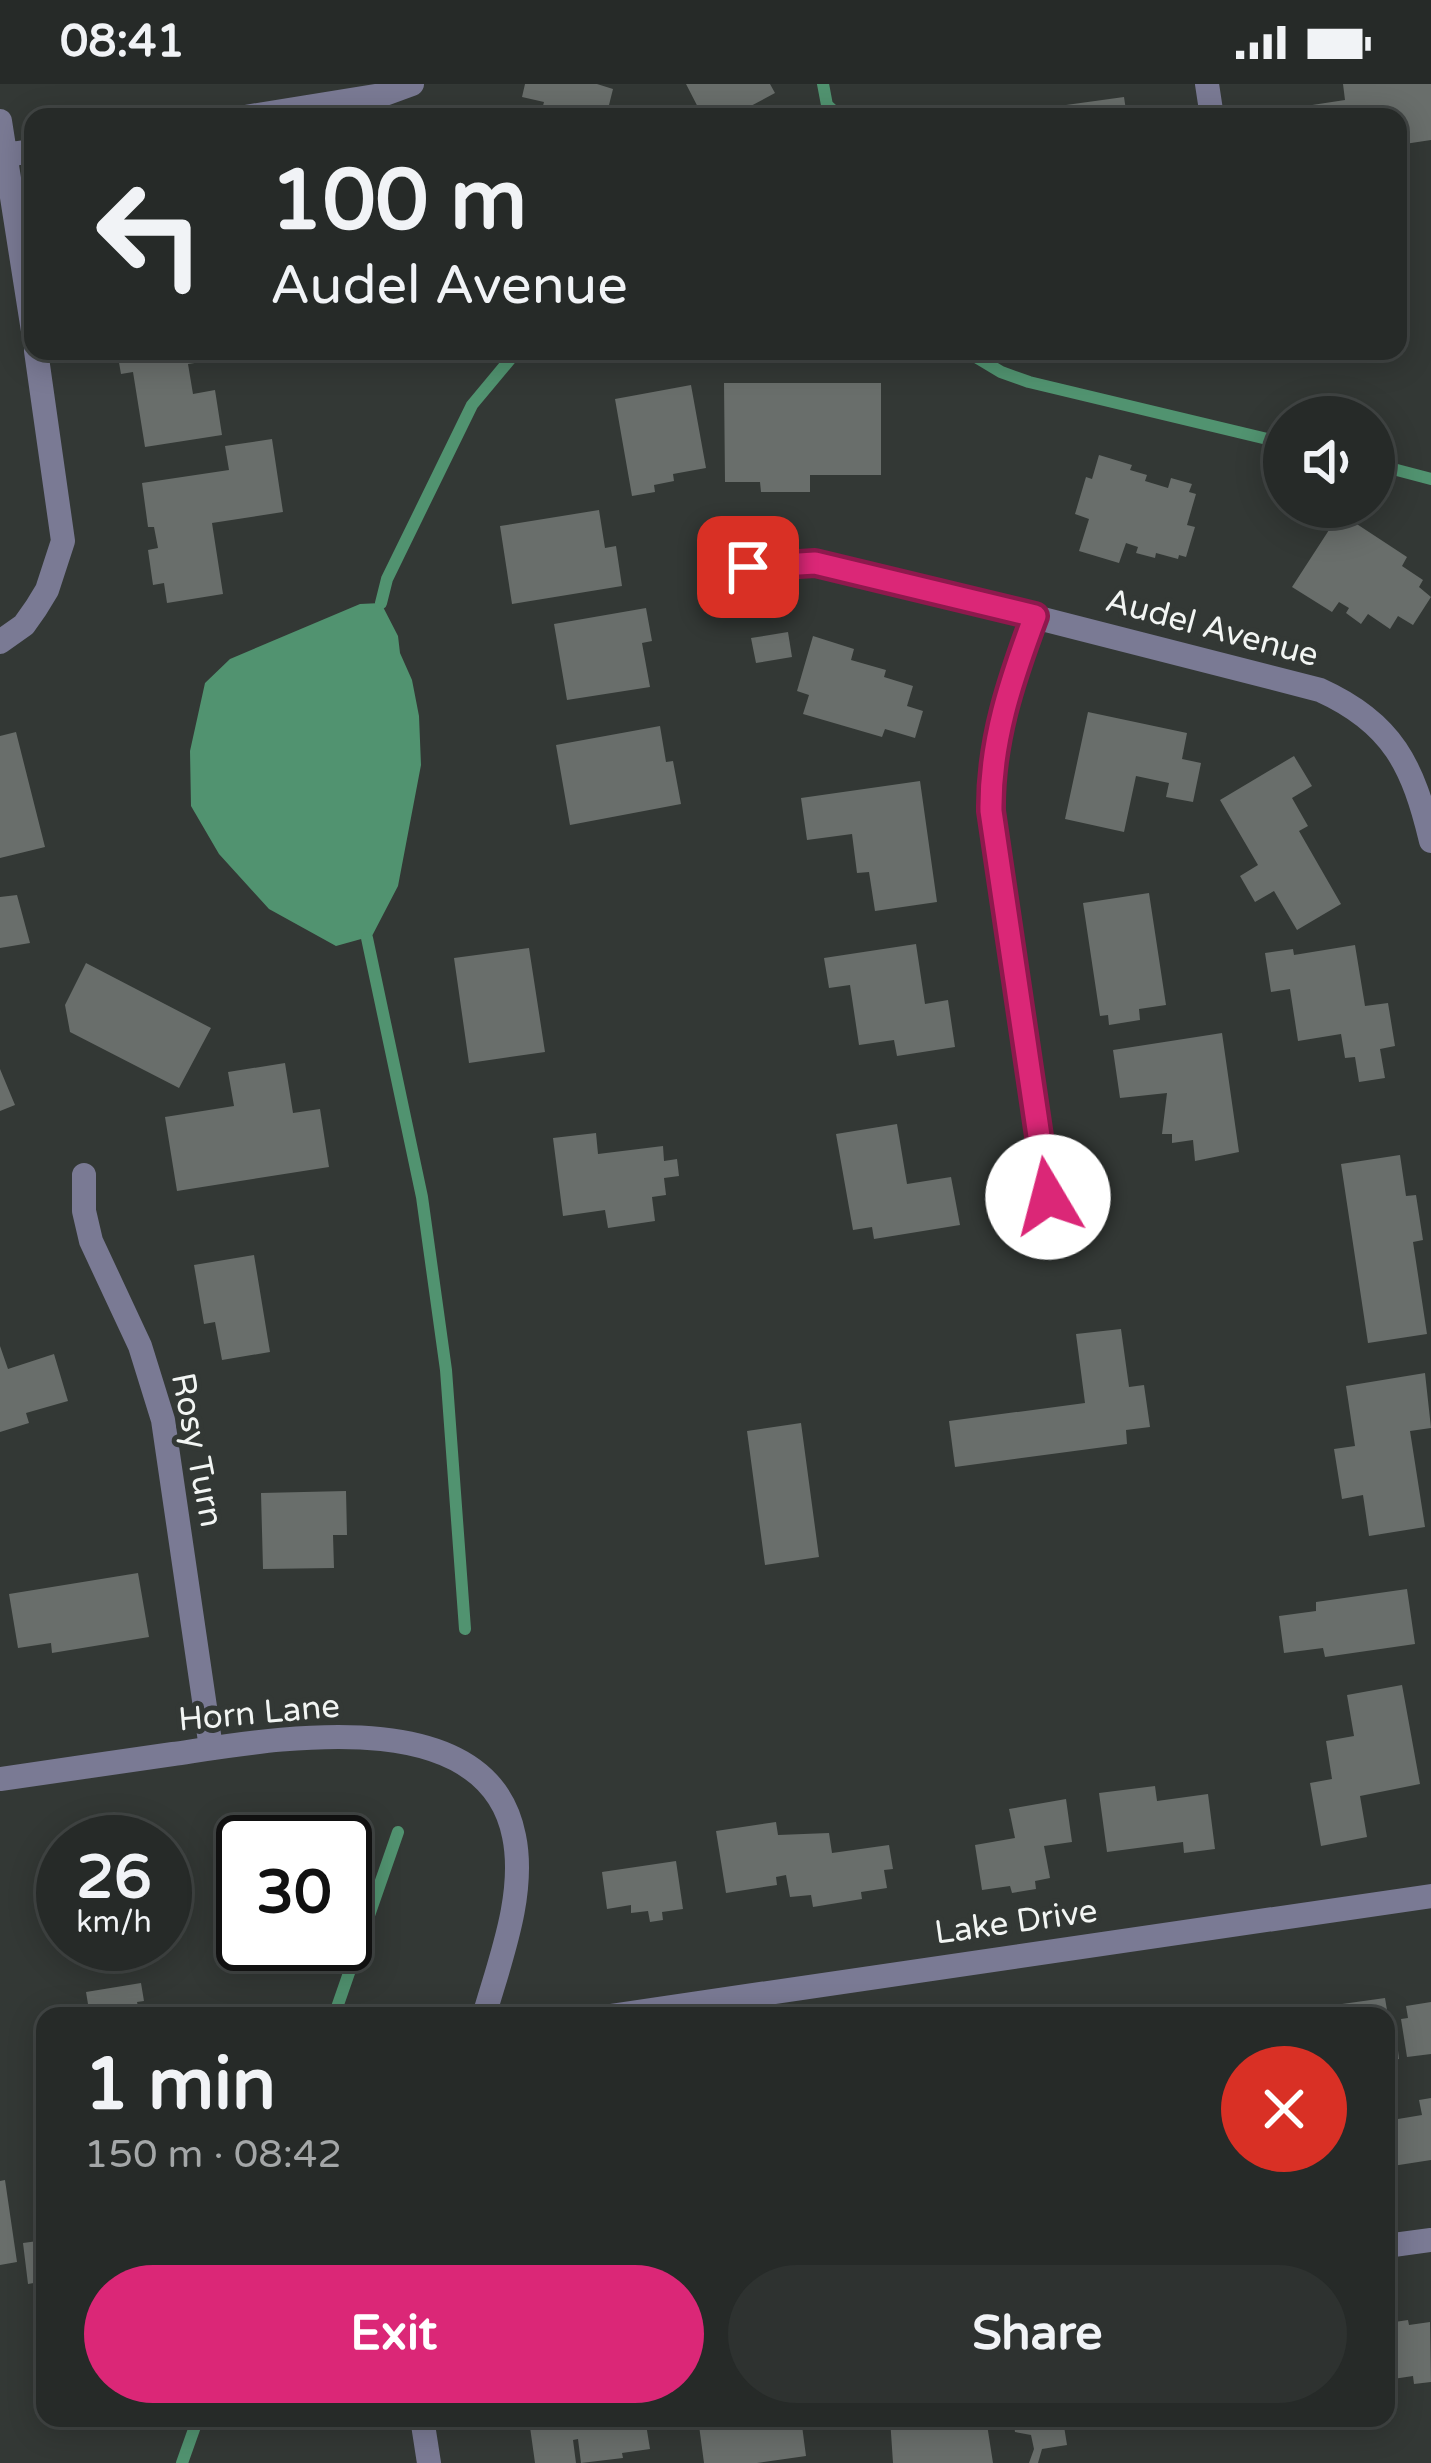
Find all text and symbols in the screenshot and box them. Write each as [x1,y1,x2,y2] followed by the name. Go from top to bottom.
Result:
[60,15,185,69] text: 08:41
[270,151,527,252] text: 100 m
[72,156,228,312] icon: left
[270,253,628,318] text: Audel Avenue
[1263,396,1395,528] map controls
[1263,396,1395,528] button: sound
[697,516,799,618] pin
[715,534,781,600] icon: arrive
[1101,581,1323,675] street label: Audel Avenue
[985,1134,1111,1260] position arrow
[163,1369,231,1531] street label: Rosy Turn
[177,1687,341,1739] street label: Horn Lane
[216,1815,372,1971] speed limit sign: 30
[76,1842,152,1914] text: 26
[932,1891,1100,1953] street label: Lake Drive
[76,1904,152,1941] text: km/h
[84,2042,276,2129] text: 1 min
[1221,2046,1347,2172] button: close
[84,2131,342,2178] text: 150 m · 08:42
[84,2265,704,2403] button: Exit
[728,2265,1347,2403] button: Share

